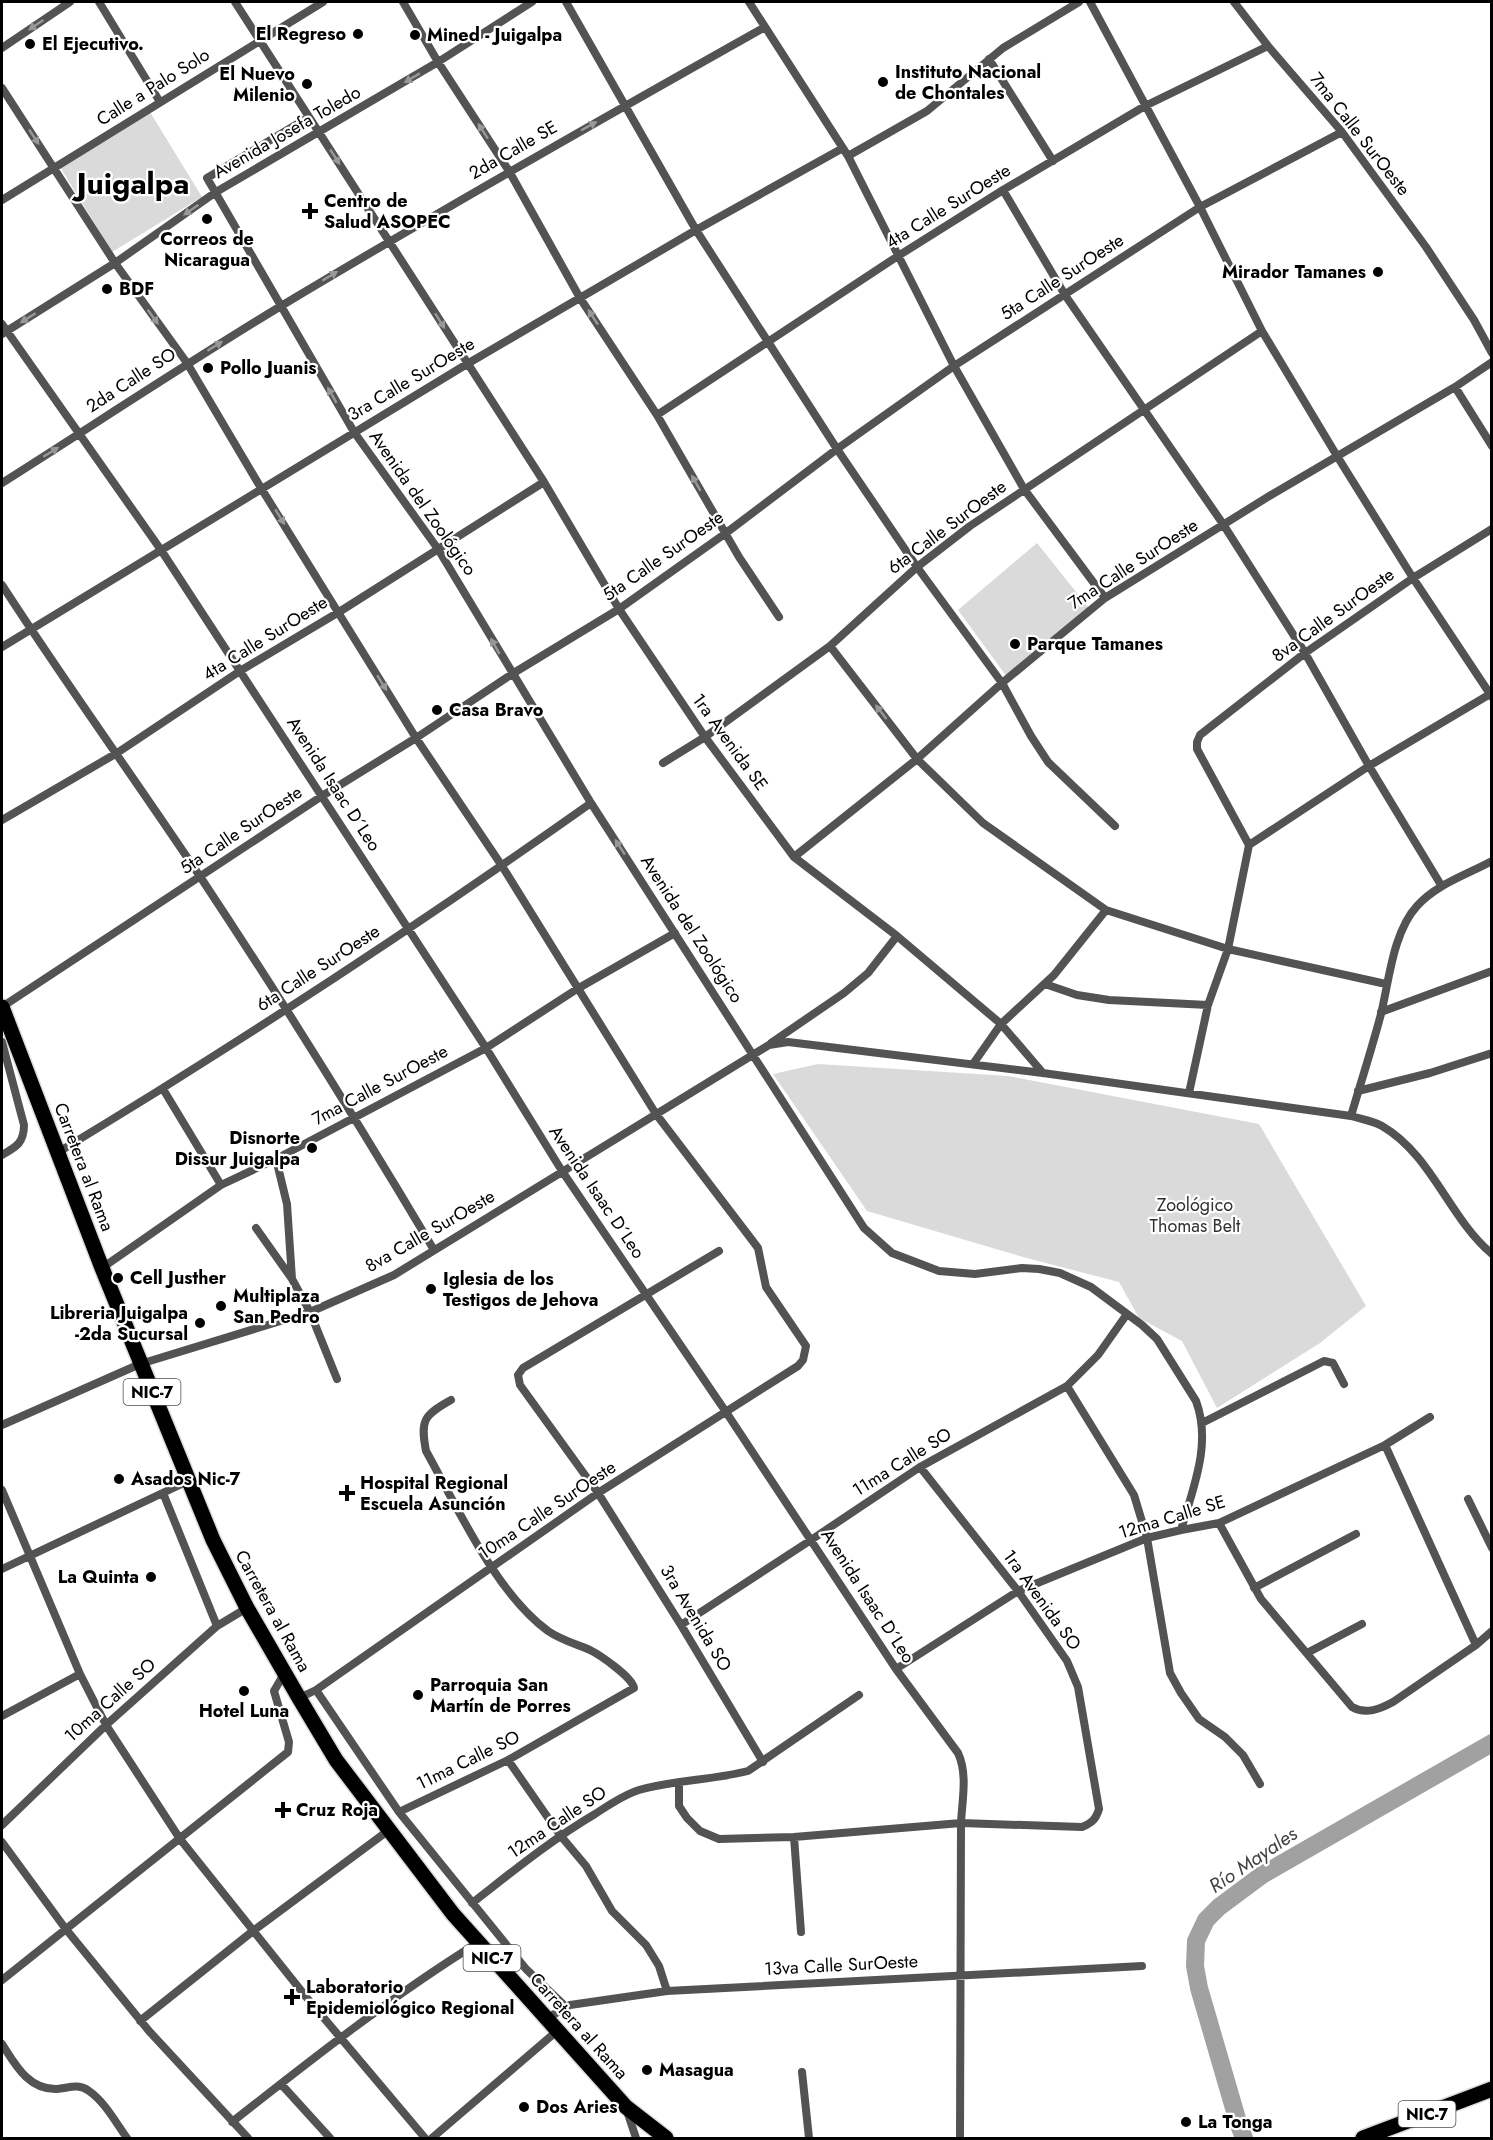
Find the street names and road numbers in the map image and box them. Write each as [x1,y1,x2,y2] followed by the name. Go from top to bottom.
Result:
[91,42,215,132] street label: Calle a Palo Solo
[1303,67,1417,201] street label: 7ma Calle SurOeste
[209,79,366,185] street label: Avenida Josefa Toledo
[464,114,562,186] street label: 2da Calle SE
[881,157,1015,255] street label: 4ta Calle SurOeste
[995,227,1129,327] street label: 5ta Calle SurOeste
[343,331,479,427] street label: 3ra Calle SurOeste
[81,341,181,419] street label: 2da Calle SO
[363,425,483,581] street label: Avenida del Zoológico
[882,474,1012,580] street label: 6ta Calle SurOeste
[597,504,729,608] street label: 5ta Calle SurOeste
[1063,512,1203,616] street label: 7ma Calle SurOeste
[1266,562,1400,668] street label: 8va Calle SurOeste
[198,589,332,687] street label: 4ta Calle SurOeste
[686,688,774,796] street label: 1ra Avenida SE
[281,712,387,856] street label: Avenida Isaac D´Leo
[175,779,307,881] street label: 5ta Calle SurOeste
[634,850,750,1008] street label: Avenida del Zoológico
[251,918,385,1018] street label: 6ta Calle SurOeste
[308,1038,452,1132] street label: 7ma Calle SurOeste
[48,1099,120,1235] street label: Carretera al Rama
[543,1120,651,1264] street label: Avenida Isaac D´Leo
[360,1183,500,1279] street label: 8va Calle SurOeste
[124,1379,180,1405] road number: NIC-7
[847,1421,957,1503] street label: 11ma Calle SO
[473,1454,621,1566] street label: 10ma Calle SurOeste
[1116,1488,1228,1546] street label: 12ma Calle SE
[815,1524,921,1668] street label: Avenida Isaac D´Leo
[997,1544,1087,1656] street label: 1ra Avenida SO
[229,1545,317,1677] street label: Carretera al Rama
[654,1560,738,1676] street label: 3ra Avenida SO
[59,1652,161,1748] street label: 10ma Calle SO
[412,1724,524,1796] street label: 11ma Calle SO
[502,1779,612,1865] street label: 12ma Calle SO
[464,1945,520,1971] road number: NIC-7
[763,1948,919,1982] street label: 13va Calle SurOeste
[524,1967,634,2085] street label: Carretera al Rama
[1398,2101,1456,2127] road number: NIC-7

